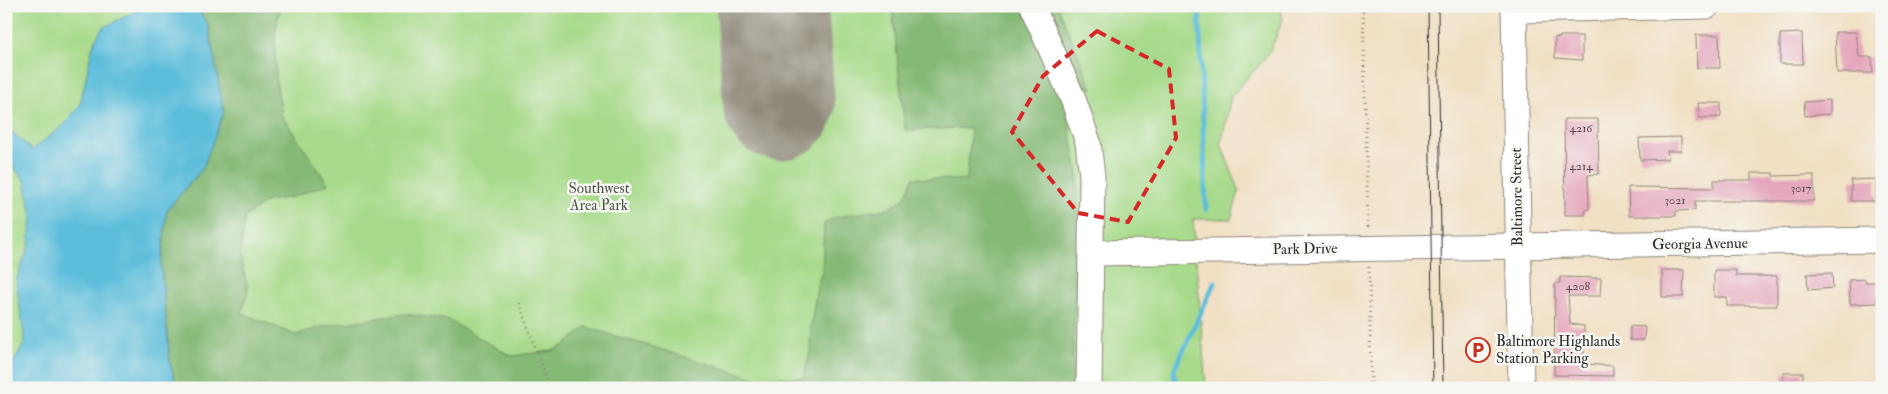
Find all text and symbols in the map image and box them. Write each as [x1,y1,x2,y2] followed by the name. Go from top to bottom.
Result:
[1570,121,1593,136] house number: 4216
[1507,147,1527,246] street label: Baltimore Street
[1569,159,1593,174] house number: 4214
[568,179,630,215] park label: Southwest Area Park
[1791,181,1812,196] house number: 3017
[1664,193,1686,208] house number: 3021
[1652,234,1748,254] street label: Georgia Avenue
[1272,239,1338,259] street label: Park Drive
[1566,279,1591,294] house number: 4208
[1496,332,1620,368] place label: Baltimore Highlands Station Parking
[1465,337,1491,363] parking icon: Baltimore Highlands Station Parking

